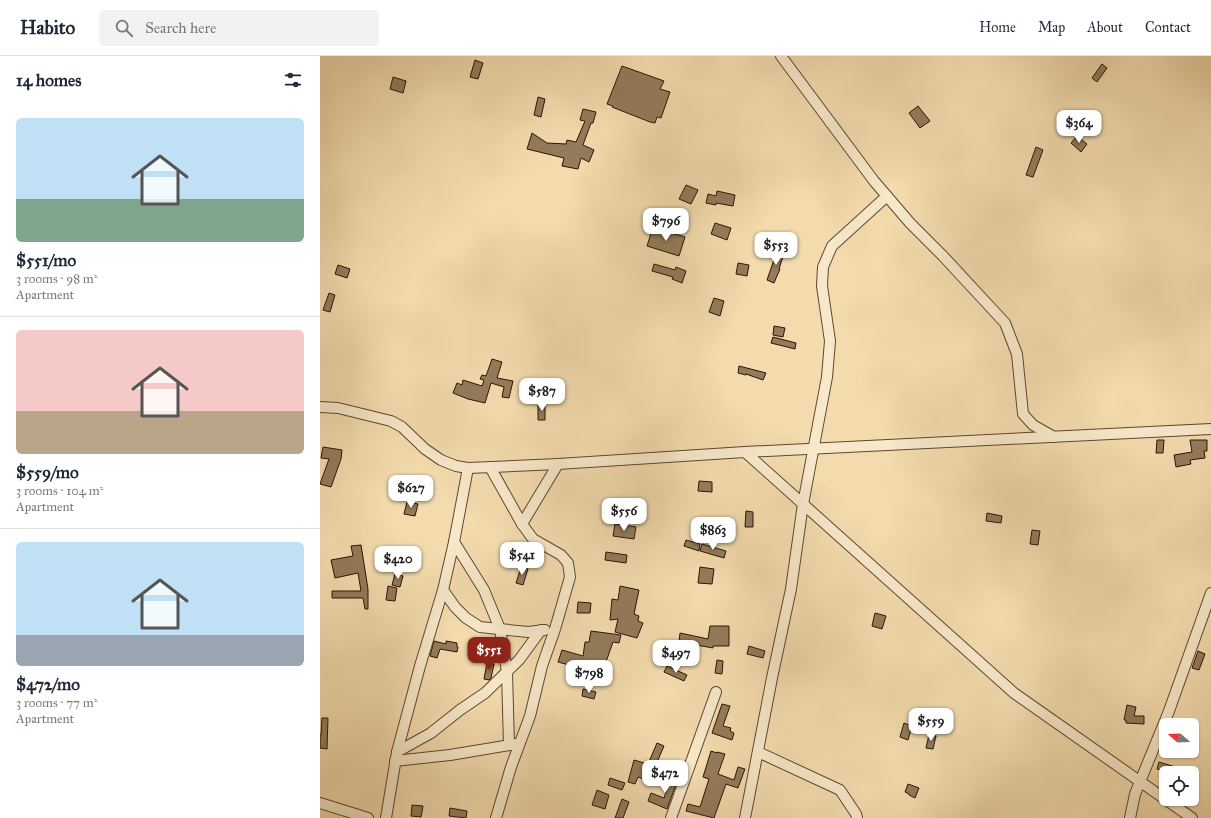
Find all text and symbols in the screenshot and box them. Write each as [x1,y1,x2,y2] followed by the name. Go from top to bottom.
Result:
[99,10,379,46] search box
[20,16,75,39] text: Habito
[113,17,135,39] icon: search
[145,19,216,37] text: Search here
[979,19,1016,36] text: Home
[1038,19,1065,36] text: Map
[1087,19,1123,36] text: About
[1145,19,1191,36] text: Contact
[282,69,304,91] icon: filters
[16,70,81,91] text: 14 homes
[1055,110,1103,144] pin: $364
[1066,115,1092,131] text: $364
[124,144,196,216] icon: home
[642,208,690,242] pin: $796
[652,213,680,229] text: $796
[752,232,800,266] pin: $553
[763,237,789,253] text: $553
[16,250,76,271] text: $551/mo
[16,271,98,287] text: 3 rooms · 98 m²
[16,287,74,303] text: Apartment
[124,356,196,428] icon: home
[518,378,566,412] pin: $587
[528,383,556,399] text: $587
[16,462,79,483] text: $559/mo
[387,475,435,509] pin: $627
[397,480,425,496] text: $627
[16,483,104,499] text: 3 rooms · 104 m²
[600,498,648,532] pin: $556
[16,499,74,515] text: Apartment
[611,503,637,519] text: $556
[689,517,737,551] pin: $863
[700,522,726,538] text: $863
[498,542,546,576] pin: $541
[374,546,422,580] pin: $420
[509,547,535,563] text: $541
[383,551,413,567] text: $420
[124,568,196,640] icon: home
[465,637,513,671] pin: $551
[652,640,700,674] pin: $497
[476,642,502,658] text: $551
[662,645,690,661] text: $497
[565,660,613,694] pin: $798
[575,665,603,681] text: $798
[16,674,80,695] text: $472/mo
[16,695,98,711] text: 3 rooms · 77 m²
[907,708,955,742] pin: $559
[16,711,74,727] text: Apartment
[918,713,944,729] text: $559
[1159,718,1199,758] north arrow
[1159,718,1199,806] map controls
[641,760,689,794] pin: $472
[651,765,679,781] text: $472
[1159,766,1199,806] button: locate

